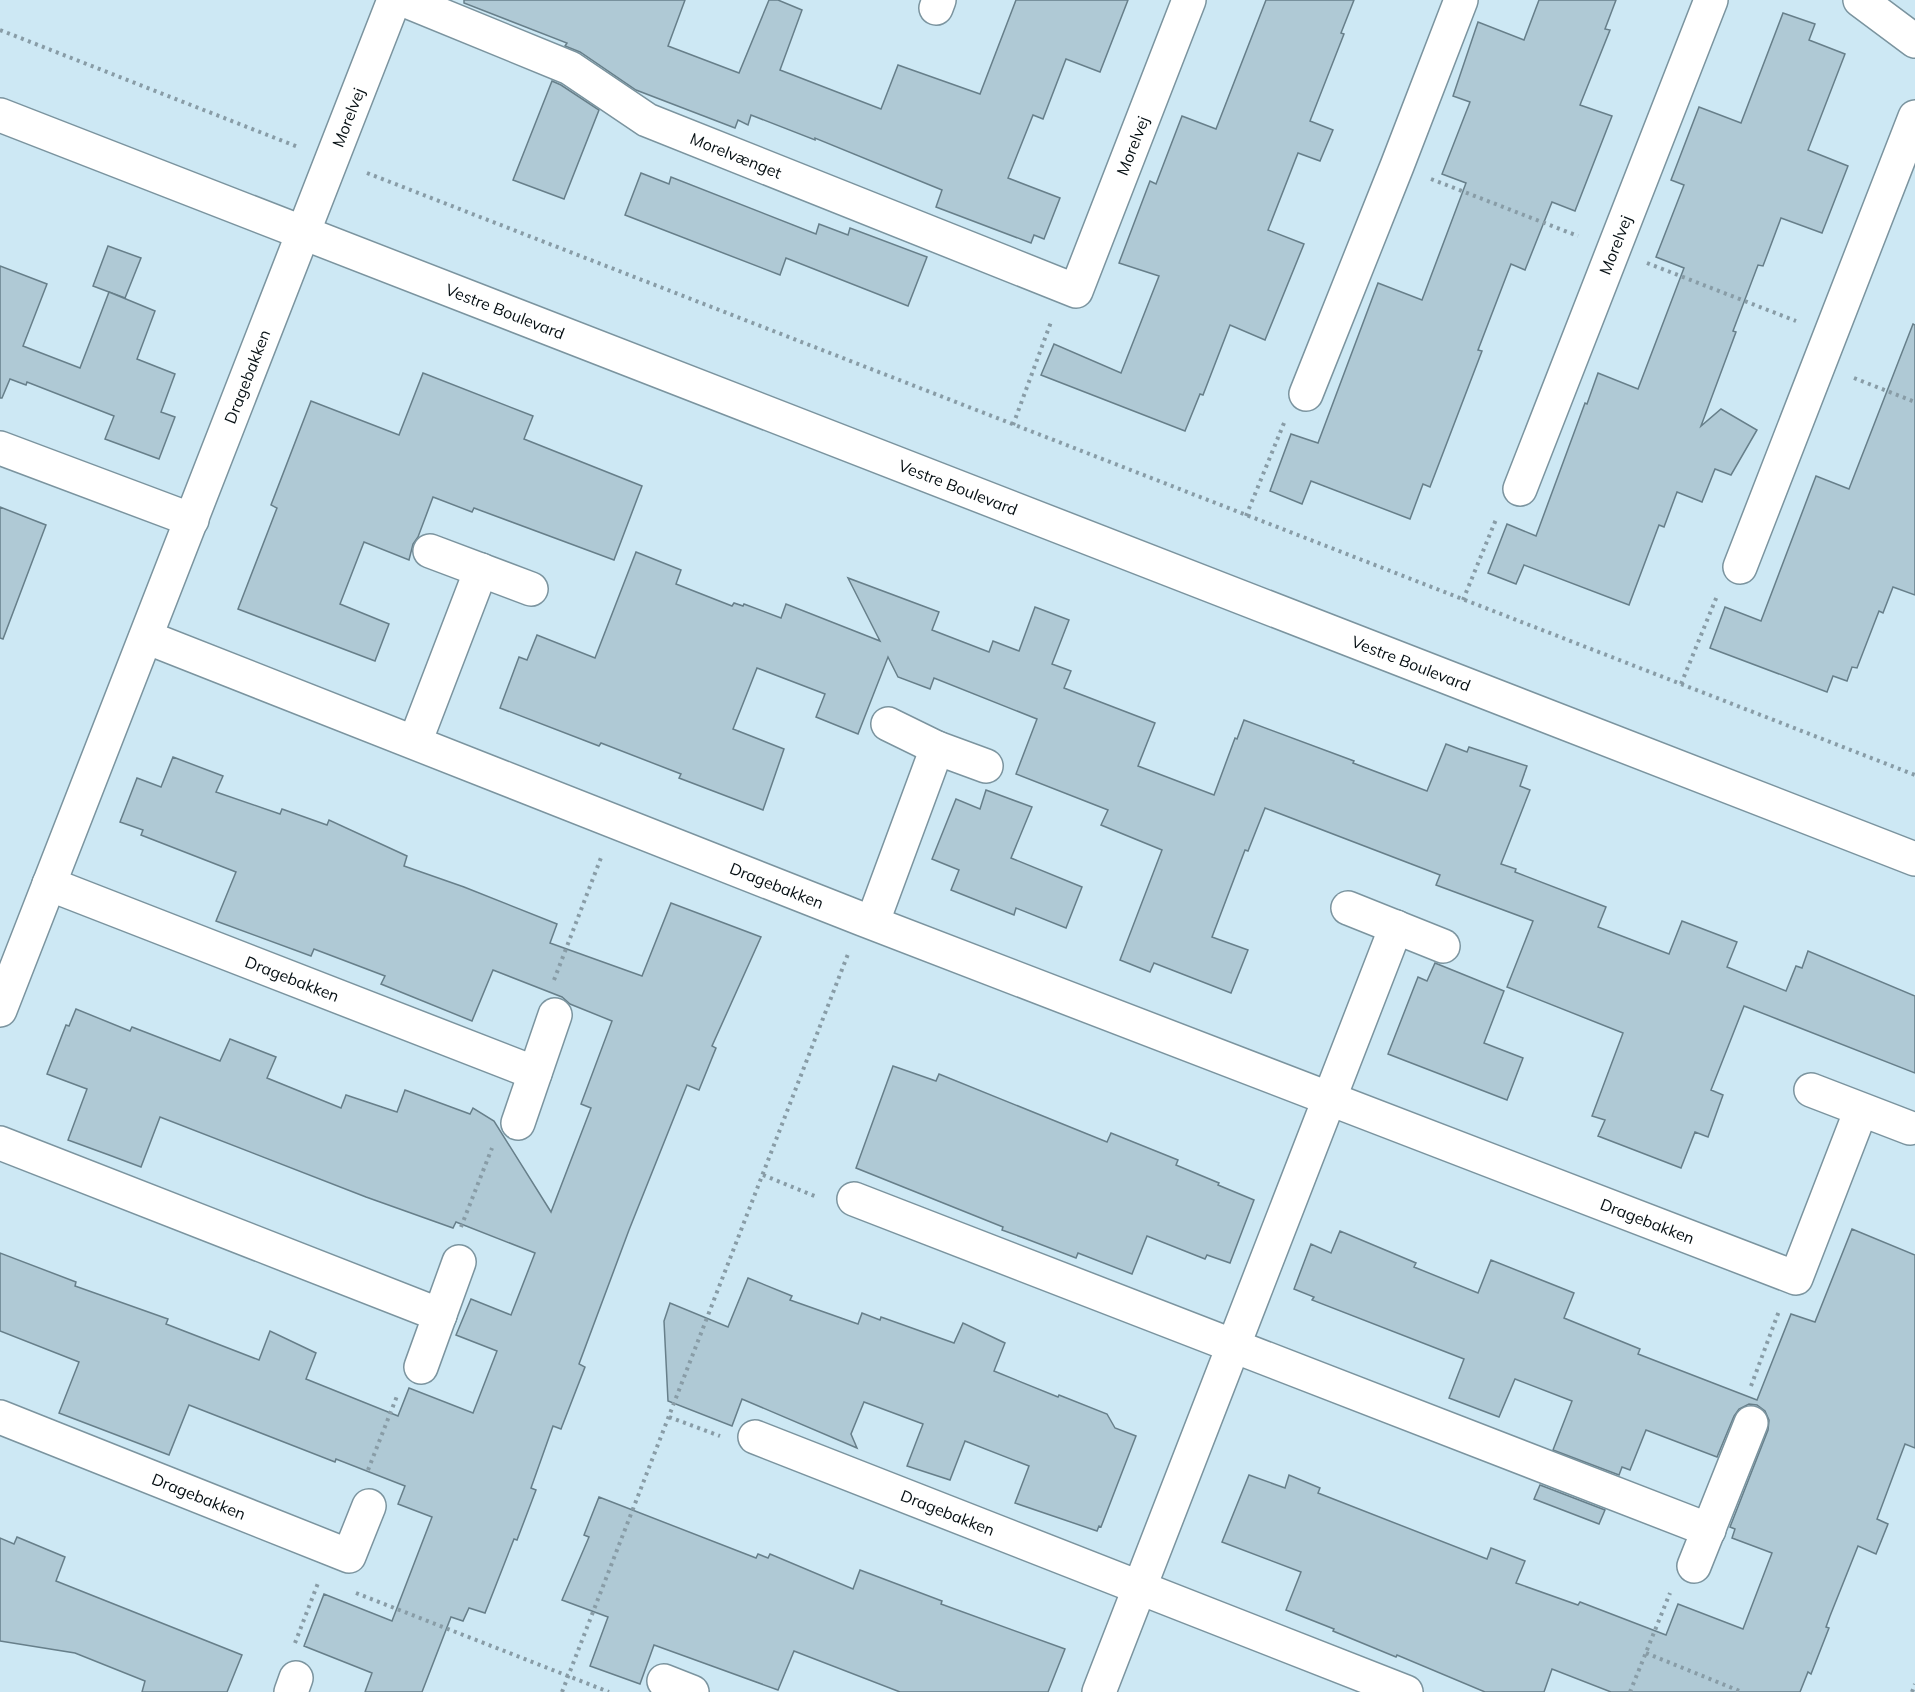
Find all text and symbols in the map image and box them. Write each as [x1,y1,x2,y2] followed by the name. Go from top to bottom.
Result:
[328,85,369,150] street label: Morelvej
[1112,113,1153,178] street label: Morelvej
[687,128,785,183] street label: Morelvænget
[1595,212,1636,277] street label: Morelvej
[443,279,568,343] street label: Vestre Boulevard
[220,327,274,426] street label: Dragebakken
[896,455,1021,519] street label: Vestre Boulevard
[1349,631,1474,695] street label: Vestre Boulevard
[727,858,827,913] street label: Dragebakken
[242,951,342,1006] street label: Dragebakken
[1598,1194,1697,1248] street label: Dragebakken
[149,1469,249,1524] street label: Dragebakken
[898,1485,998,1540] street label: Dragebakken

